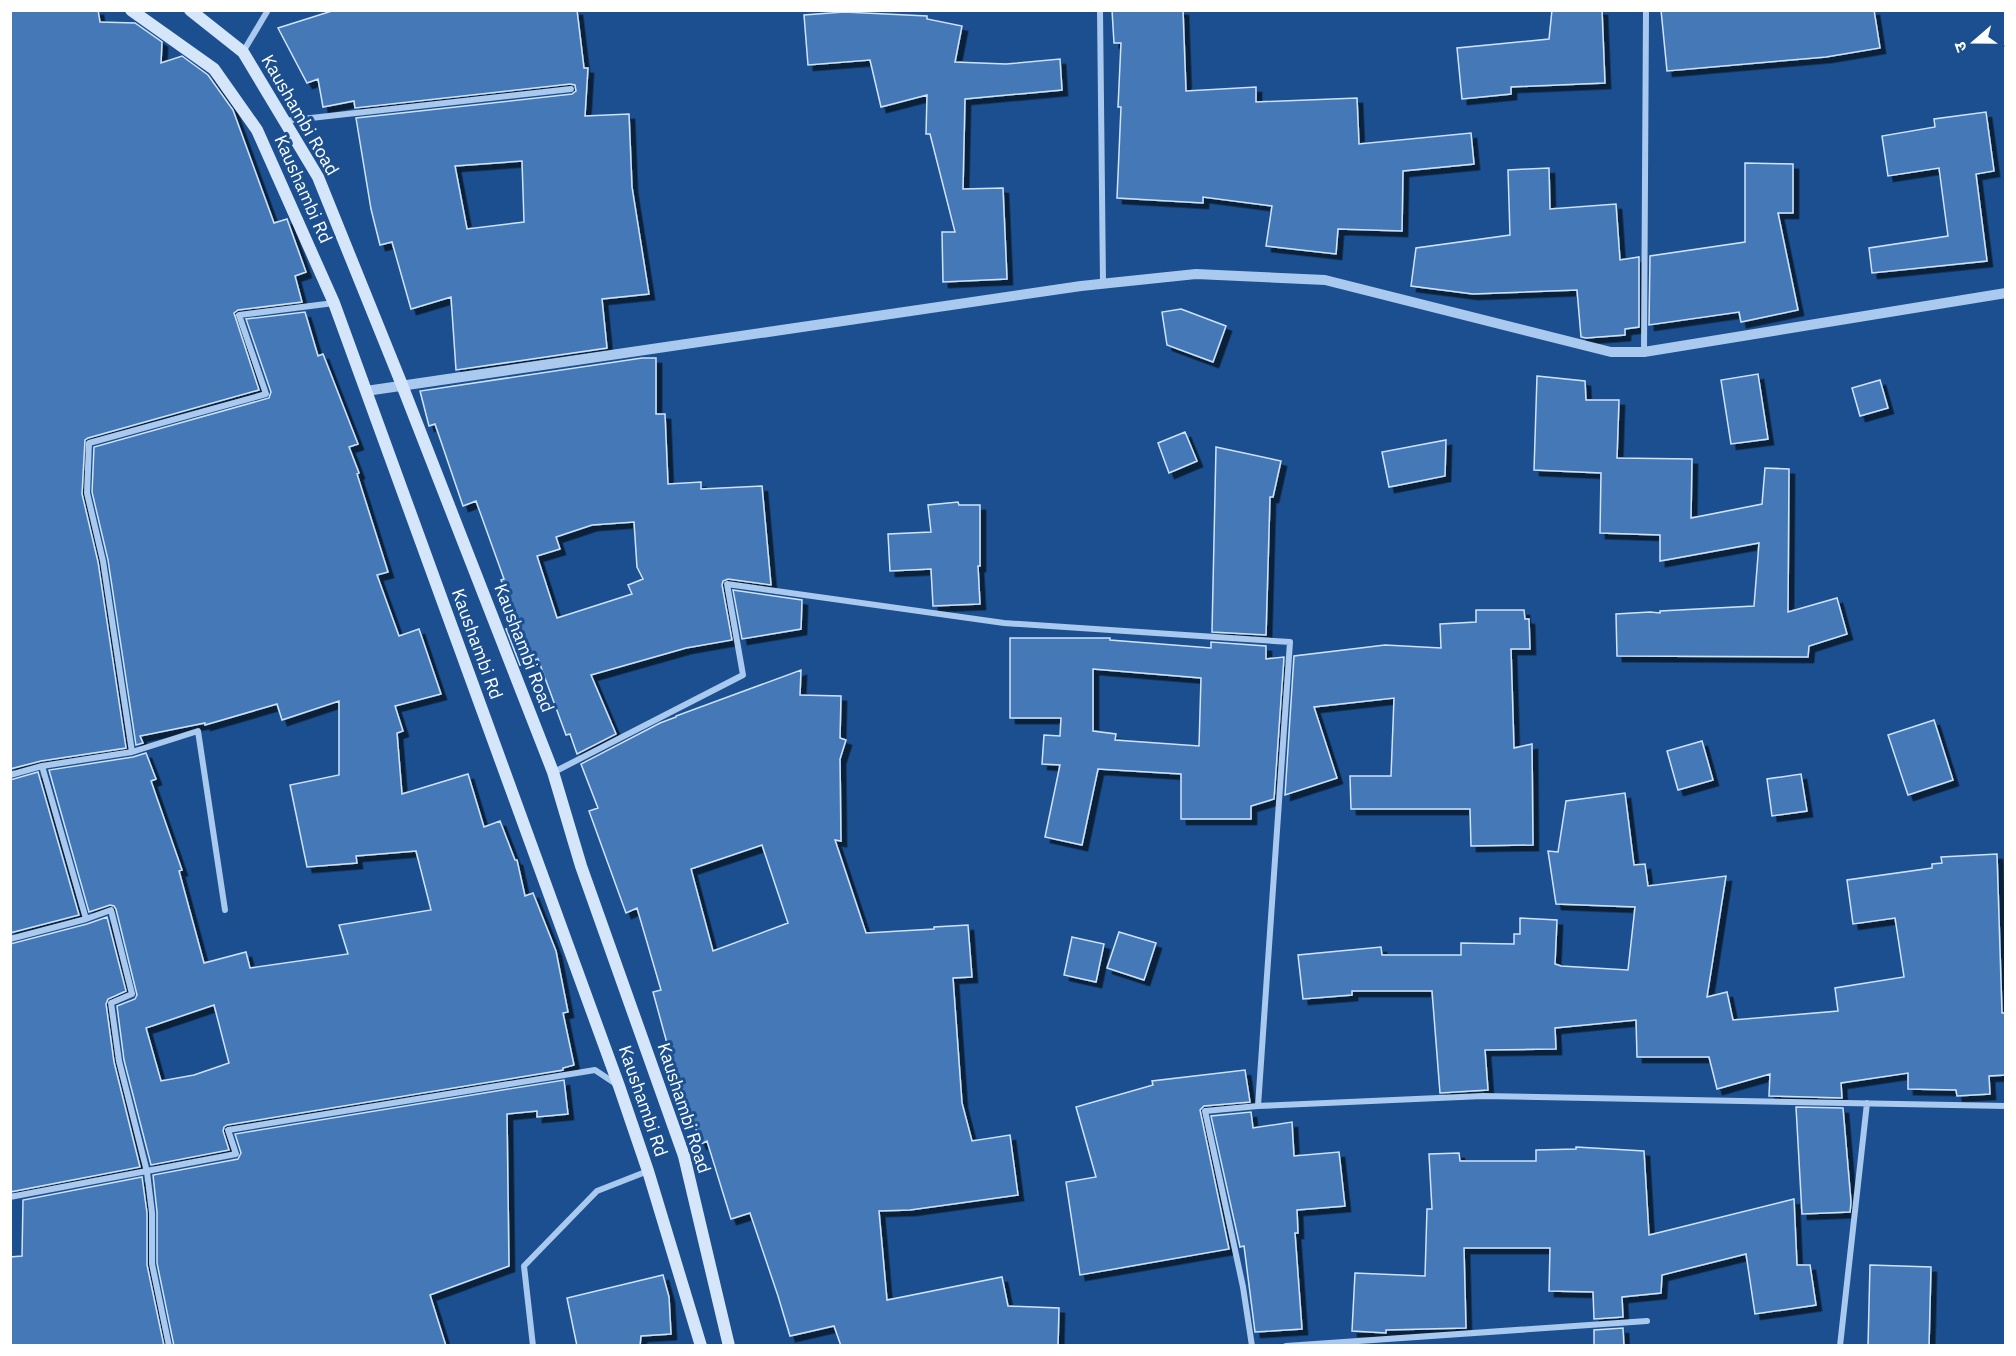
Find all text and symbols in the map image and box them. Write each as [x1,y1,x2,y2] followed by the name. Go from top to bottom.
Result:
[1944,12,2004,72] north arrow
[1949,39,1971,55] text: उ
[257,50,344,179] street label: Kaushambi Road
[269,131,338,247] street label: Kaushambi Rd
[489,580,560,715] street label: Kaushambi Road
[447,585,508,702] street label: Kaushambi Rd
[653,1040,716,1176] street label: Kaushambi Road
[614,1042,673,1160] street label: Kaushambi Rd

